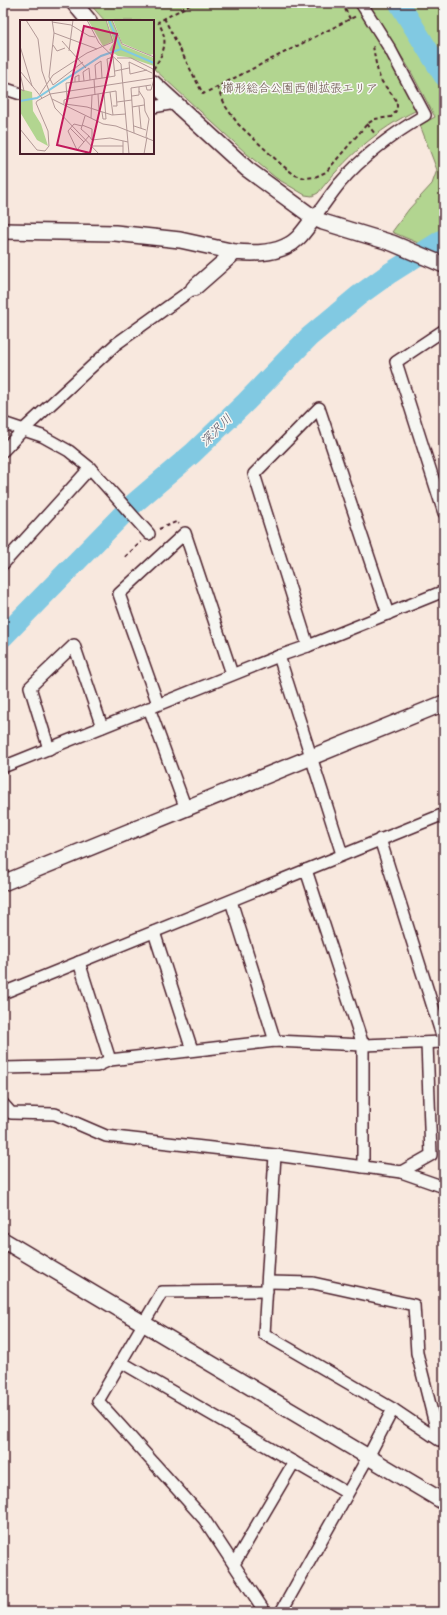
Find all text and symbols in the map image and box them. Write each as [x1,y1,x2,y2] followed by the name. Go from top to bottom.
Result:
[20,20,154,154] inset map
[222,77,378,99] park label: 櫛形総合公園西側拡張エリア
[194,408,238,452] water label: 深沢川

